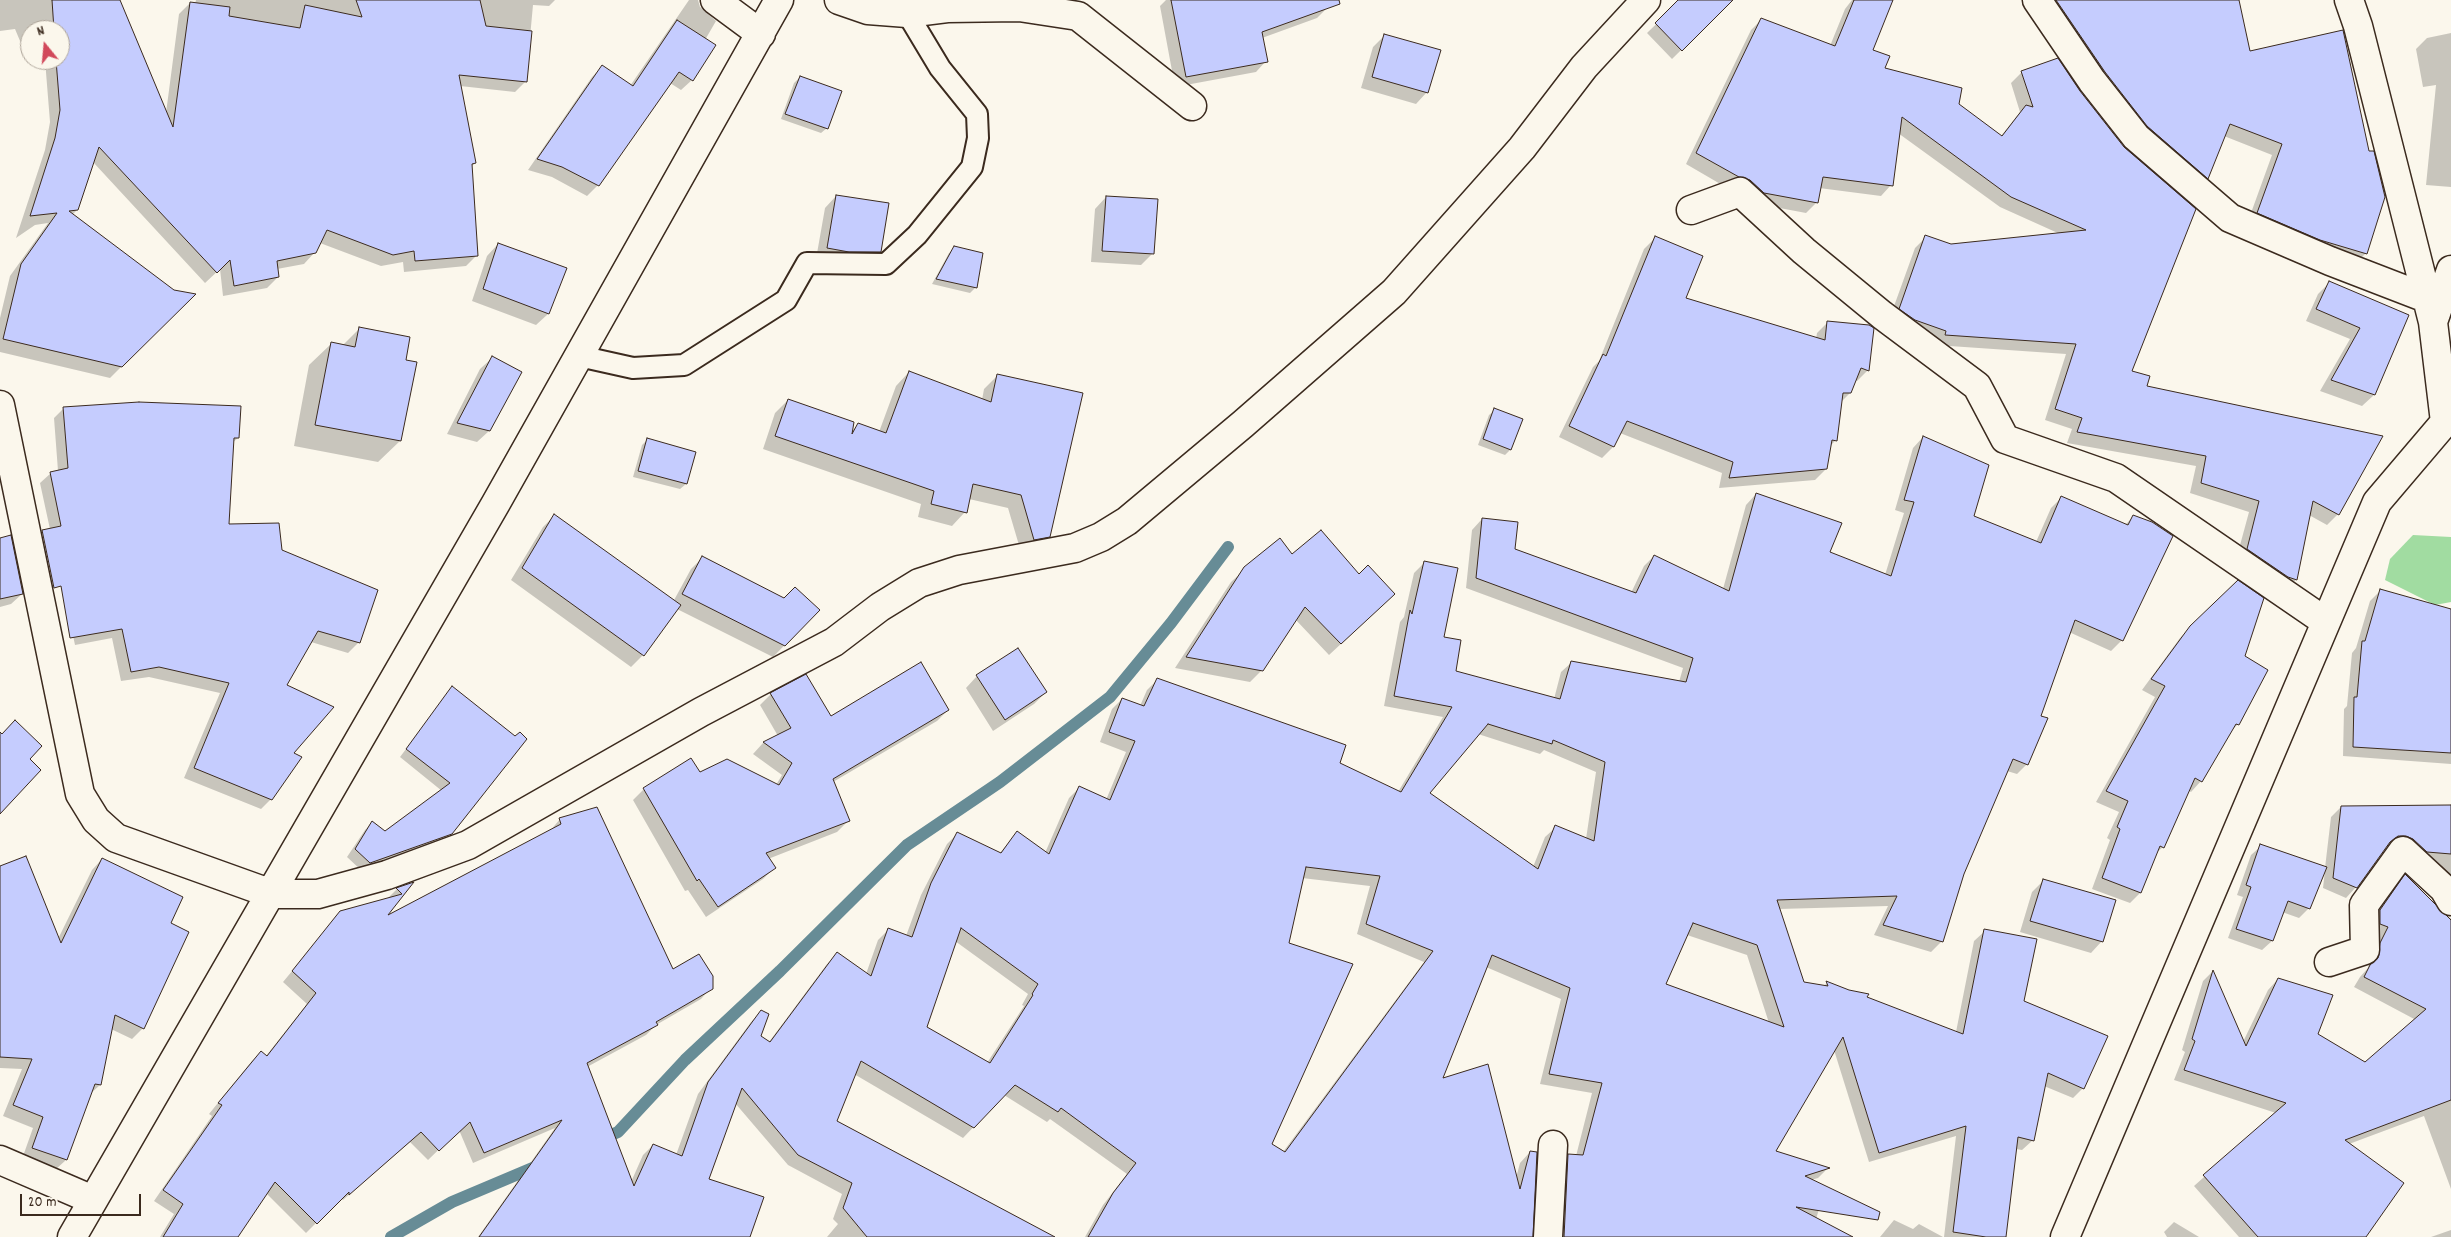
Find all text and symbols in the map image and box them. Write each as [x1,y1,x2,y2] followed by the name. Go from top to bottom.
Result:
[20,20,70,70] north arrow
[35,21,47,42] text: N
[22,1184,144,1216] scale bar
[28,1192,56,1214] text: 20 m

